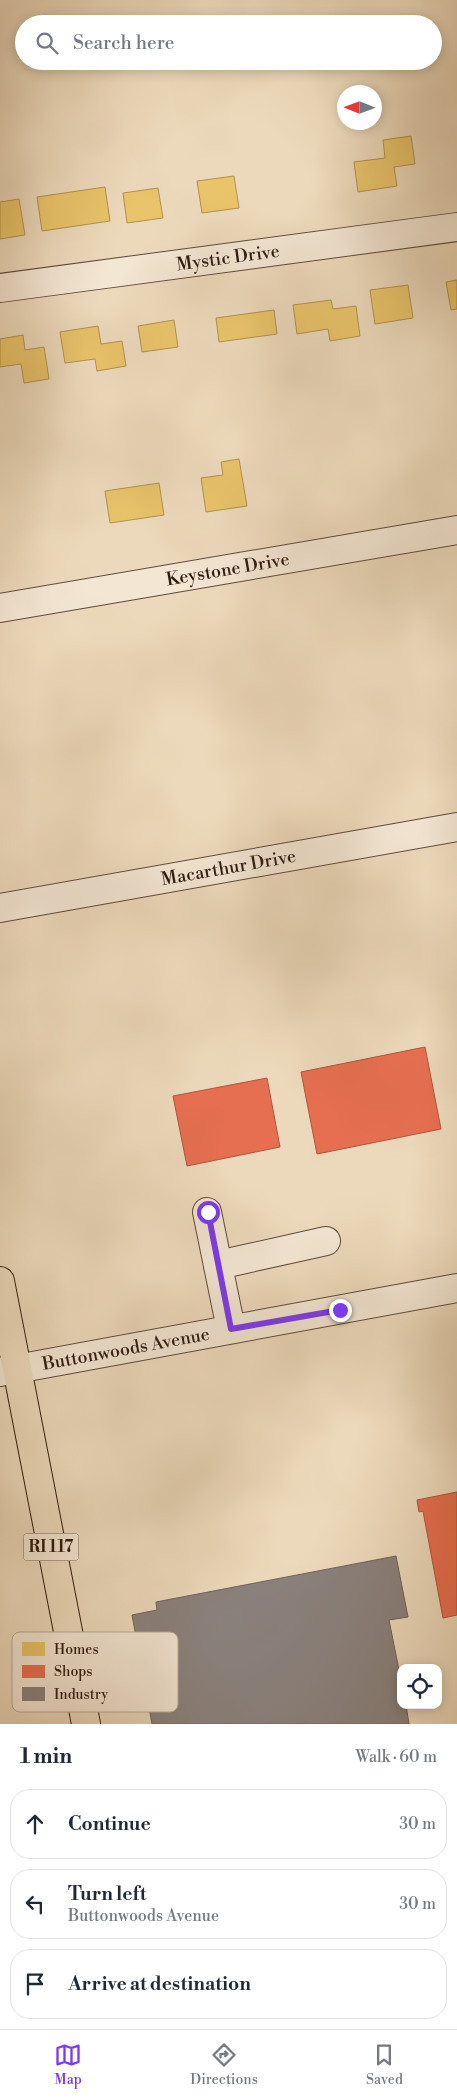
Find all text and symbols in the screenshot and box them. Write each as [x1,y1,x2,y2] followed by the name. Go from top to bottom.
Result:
[15,15,442,70] search box
[33,29,61,57] icon: search
[73,31,174,55] text: Search here
[337,85,382,130] north arrow
[175,239,281,276] street label: Mystic Drive
[164,547,291,591] street label: Keystone Drive
[159,844,298,891] street label: Macarthur Drive
[197,1201,220,1224] route start
[329,1299,352,1322] route end
[39,1322,212,1376] street label: Buttonwoods Avenue
[23,1534,78,1560] road number: RI 117
[12,1632,178,1712] legend
[54,1641,99,1659] text: Homes
[54,1663,92,1681] text: Shops
[397,1664,442,1709] map controls
[397,1664,442,1709] button: locate
[54,1686,108,1704] text: Industry
[20,1744,72,1770] text: 1 min
[355,1747,437,1767] text: Walk · 60 m
[21,1810,49,1838] icon: ahead
[68,1812,151,1836] text: Continue
[399,1814,436,1834] text: 30 m
[68,1882,147,1906] text: Turn left
[21,1890,49,1918] icon: left
[399,1894,436,1914] text: 30 m
[68,1906,219,1926] text: Buttonwoods Avenue
[21,1970,49,1998] icon: arrive
[68,1972,251,1996] text: Arrive at destination
[54,2041,82,2089] tab: Map
[190,2041,258,2089] tab: Directions
[366,2041,403,2089] tab: Saved

